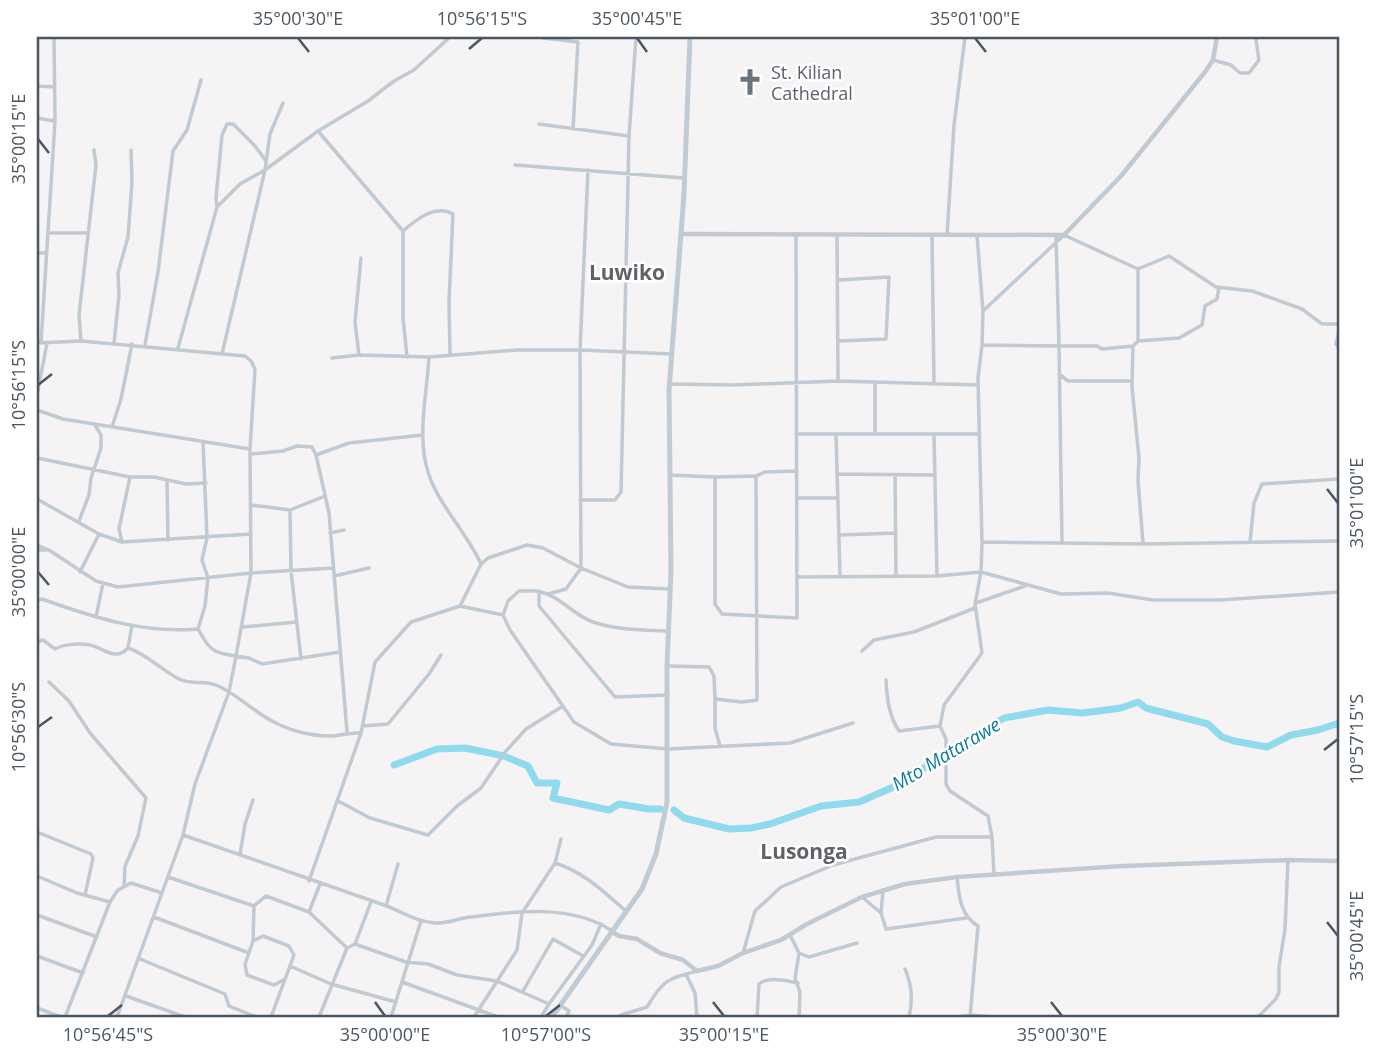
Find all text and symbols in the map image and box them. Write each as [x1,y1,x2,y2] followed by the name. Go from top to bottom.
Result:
[253,6,343,30] text: 35°00'30"E
[437,6,527,30] text: 10°56'15"S
[592,6,682,30] text: 35°00'45"E
[930,6,1020,30] text: 35°01'00"E
[771,60,853,105] place label: St. Kilian Cathedral
[735,67,765,97] church icon: St. Kilian Cathedral
[6,94,30,184] text: 35°00'15"E
[589,258,665,286] district label: Luwiko
[6,340,30,430] text: 10°56'15"S
[1344,458,1368,548] text: 35°01'00"E
[6,527,30,617] text: 35°00'00"E
[6,682,30,772] text: 10°56'30"S
[1344,694,1368,784] text: 10°57'15"S
[887,711,1005,797] water label: Mto Matarawe
[760,837,848,865] district label: Lusonga
[1344,891,1368,981] text: 35°00'45"E
[63,1022,153,1046] text: 10°56'45"S
[340,1022,430,1046] text: 35°00'00"E
[501,1022,591,1046] text: 10°57'00"S
[679,1022,769,1046] text: 35°00'15"E
[1017,1022,1107,1046] text: 35°00'30"E

